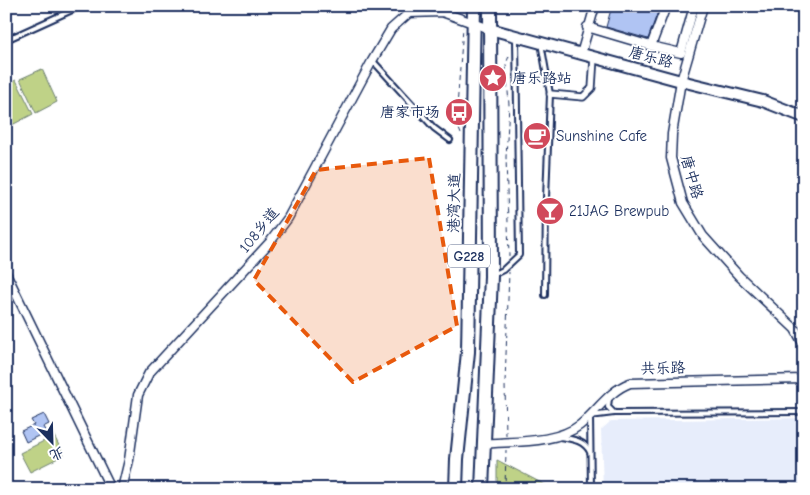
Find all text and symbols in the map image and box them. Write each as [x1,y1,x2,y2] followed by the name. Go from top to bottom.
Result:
[627,42,675,72] street label: 唐乐路
[478,63,508,93] place icon: 唐乐路站
[512,69,572,87] place label: 唐乐路站
[444,97,474,127] bus stop icon: 唐家市场
[380,103,440,121] place label: 唐家市场
[522,121,552,151] cafe icon: Sunshine Cafe
[556,127,648,145] place label: Sunshine Cafe
[677,153,707,201] street label: 唐中路
[444,173,464,233] street label: 港湾大道
[535,196,565,226] bar icon: 21JAG Brewpub
[569,202,669,220] place label: 21JAG Brewpub
[235,204,283,256] street label: 108乡道
[448,245,490,268] road number: G228
[640,359,686,377] street label: 共乐路
[28,418,78,468] north arrow
[47,443,67,464] text: 北

